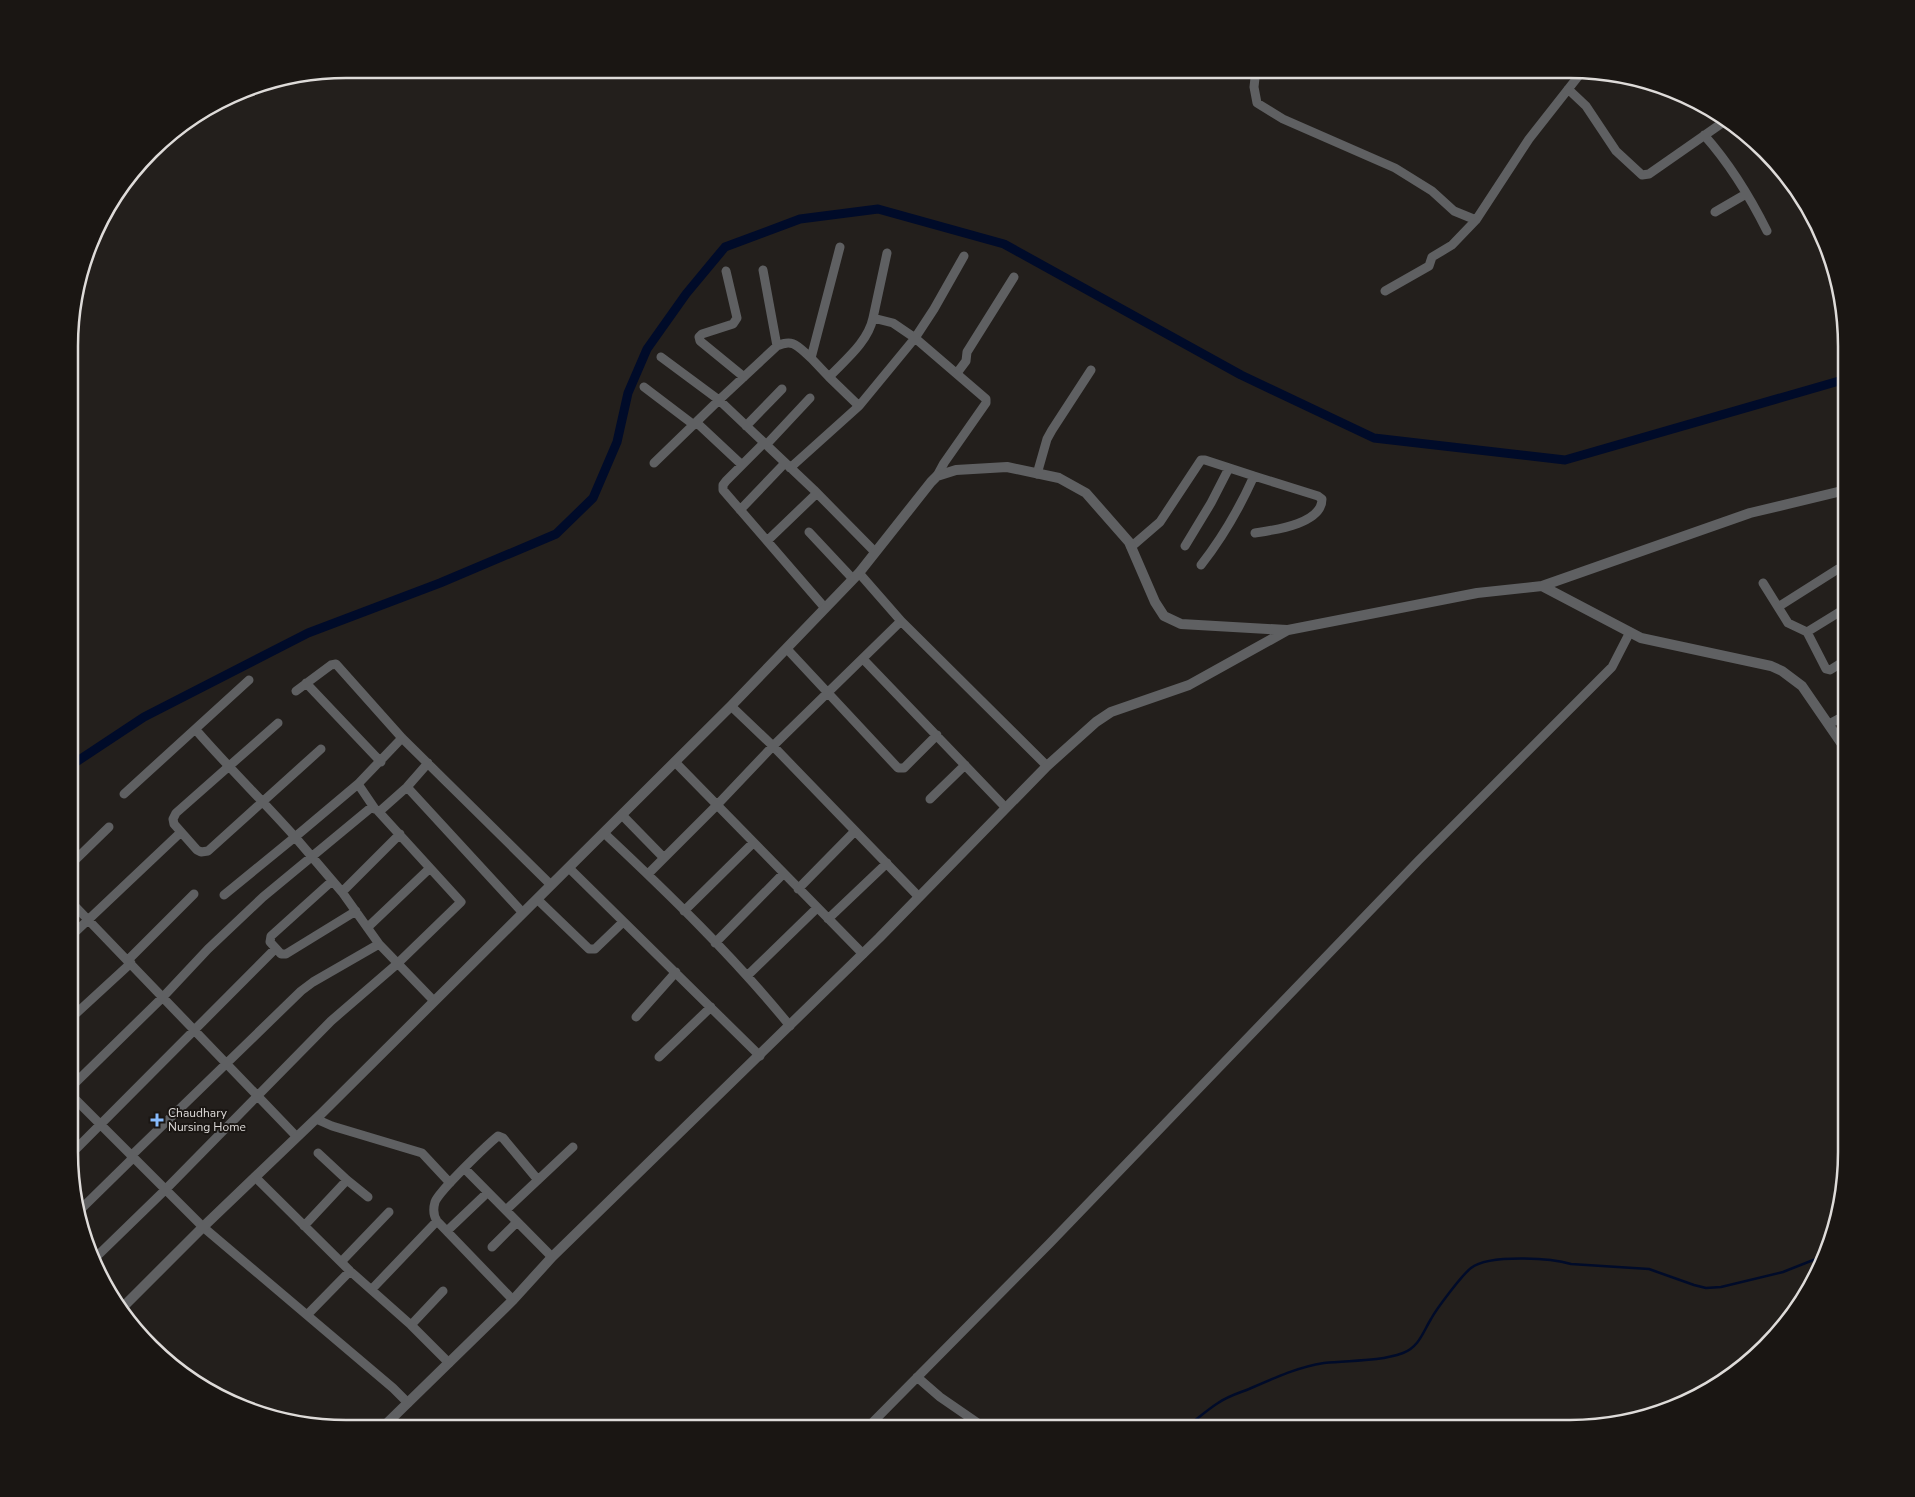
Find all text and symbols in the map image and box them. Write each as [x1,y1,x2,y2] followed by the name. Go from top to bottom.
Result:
[168,1105,246,1135] place label: Chaudhary Nursing Home
[150,1113,164,1127] marker: Chaudhary Nursing Home

